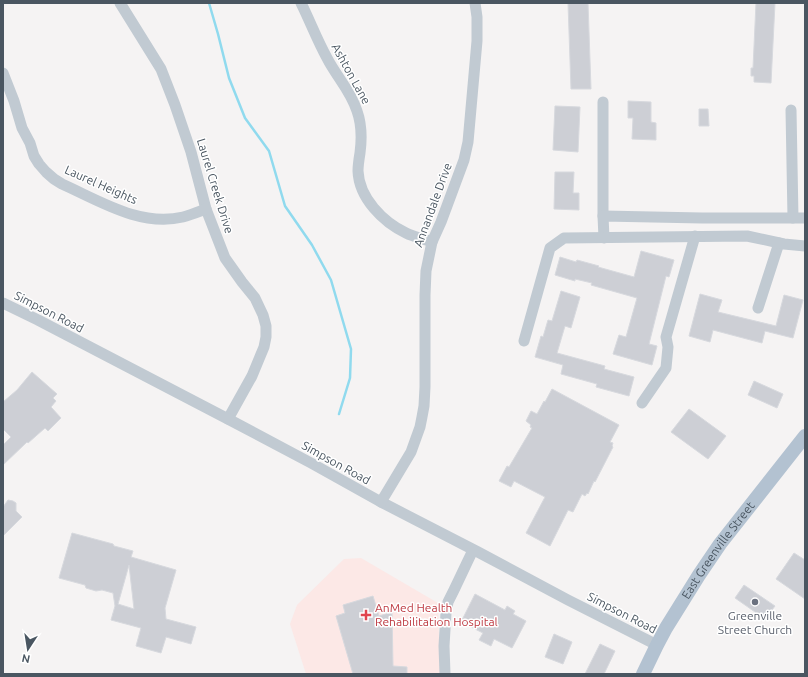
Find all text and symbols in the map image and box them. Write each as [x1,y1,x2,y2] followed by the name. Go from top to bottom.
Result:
[329,41,373,106] street label: Ashton Lane
[195,137,236,235] street label: Laurel Creek Drive
[411,161,454,249] street label: Annandale Drive
[63,163,139,206] street label: Laurel Heights
[12,288,86,335] street label: Simpson Road
[300,438,373,487] street label: Simpson Road
[679,499,757,601] street label: East Greenville Street
[585,589,659,636] street label: Simpson Road
[750,597,760,607] marker: Greenville Street Church
[375,601,498,628] place label: AnMed Health Rehabilitation Hospital
[360,609,372,621] marker: AnMed Health Rehabilitation Hospital
[718,609,792,636] place label: Greenville Street Church
[8,629,48,669] north arrow
[21,652,31,666] text: N

